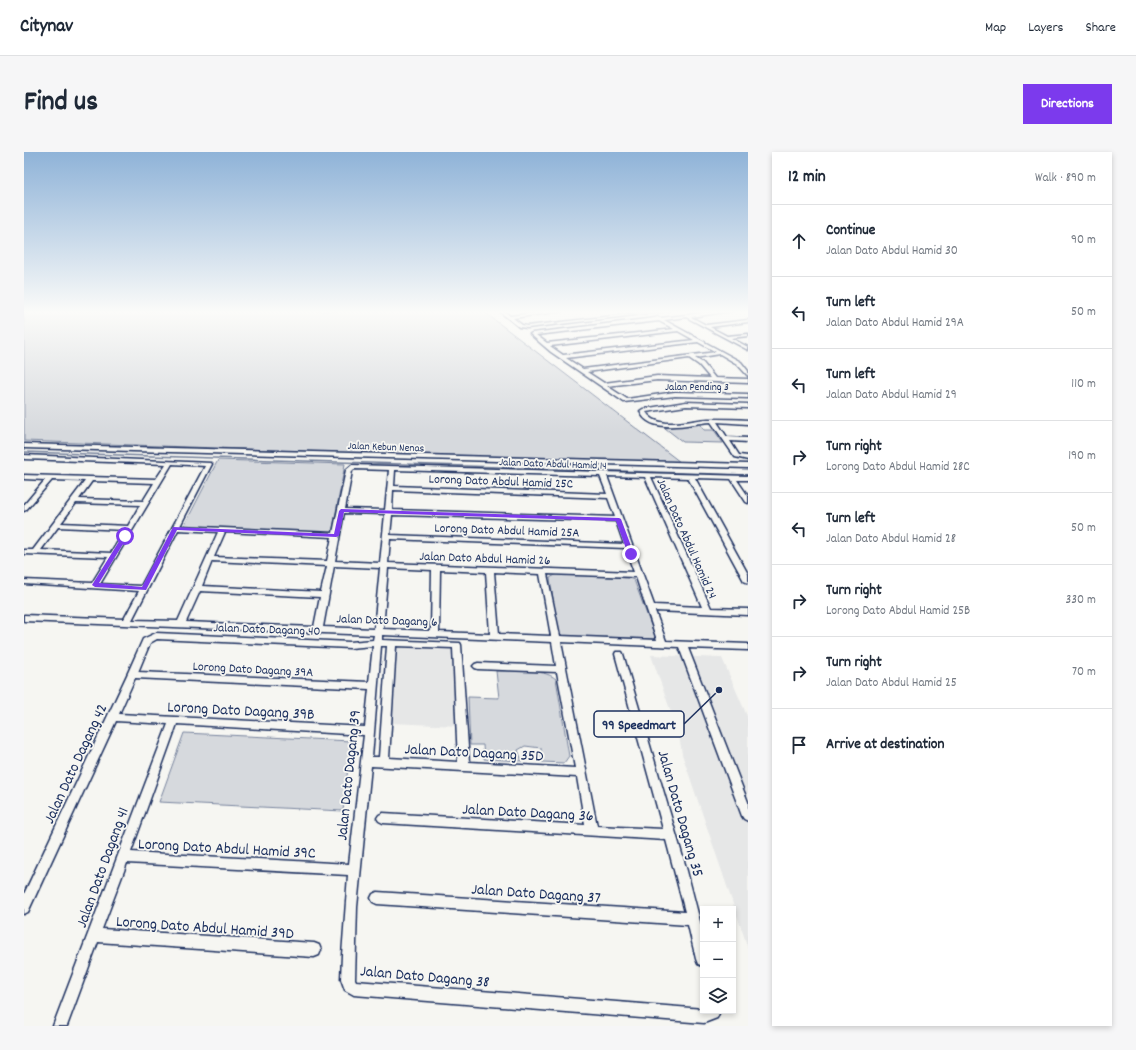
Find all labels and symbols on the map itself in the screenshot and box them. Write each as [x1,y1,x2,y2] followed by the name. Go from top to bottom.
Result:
[665,380,729,396] street label: Jalan Pending 3
[347,439,425,457] street label: Jalan Kebun Nenas
[499,455,607,475] street label: Jalan Dato Abdul Hamid 14
[428,470,574,495] street label: Lorong Dato Abdul Hamid 25C
[651,476,721,602] street label: Jalan Dato Abdul Hamid 24
[434,519,580,544] street label: Lorong Dato Abdul Hamid 25A
[116,527,134,545] route start
[622,545,640,563] route end
[419,548,551,571] street label: Jalan Dato Abdul Hamid 26
[336,610,438,633] street label: Jalan Dato Dagang 6
[213,619,321,642] street label: Jalan Dato Dagang 40
[192,658,314,683] street label: Lorong Dato Dagang 39A
[167,696,315,727] street label: Lorong Dato Dagang 39B
[38,700,114,828] street label: Jalan Dato Dagang 42
[331,709,368,842] street label: Jalan Dato Dagang 39
[594,711,684,737] callout: 99 Speedmart
[602,716,677,736] text: 99 Speedmart
[404,738,544,769] street label: Jalan Dato Dagang 35D
[650,748,709,880] street label: Jalan Dato Dagang 35
[462,799,594,828] street label: Jalan Dato Dagang 36
[71,804,136,931] street label: Jalan Dato Dagang 41
[137,833,316,866] street label: Lorong Dato Abdul Hamid 39C
[470,878,601,910] street label: Jalan Dato Dagang 37
[115,911,295,946] street label: Lorong Dato Abdul Hamid 39D
[359,960,491,995] street label: Jalan Dato Dagang 38

